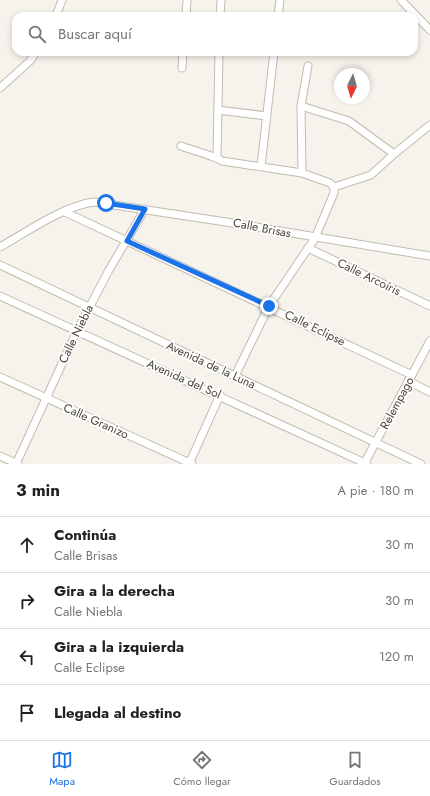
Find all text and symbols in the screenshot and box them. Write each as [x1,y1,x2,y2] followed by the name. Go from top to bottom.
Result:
[12,12,418,56] search box
[26,23,48,45] icon: search
[58,23,132,45] text: Buscar aquí
[334,68,370,104] north arrow
[97,194,115,212] route start
[231,214,293,242] street label: Calle Brisas
[334,254,404,300] street label: Calle Arcoíris
[260,297,278,315] route end
[54,301,98,366] street label: Calle Niebla
[282,306,348,350] street label: Calle Eclipse
[163,336,259,394] street label: Avenida de la Luna
[144,355,224,403] street label: Avenida del Sol
[376,373,419,432] street label: Relempago
[60,399,132,444] street label: Calle Granizo
[16,478,60,502] text: 3 min
[338,481,414,500] text: A pie · 180 m
[54,524,116,546] text: Continúa
[16,534,38,556] icon: ahead
[385,535,414,554] text: 30 m
[54,546,118,565] text: Calle Brisas
[54,580,175,602] text: Gira a la derecha
[16,590,38,612] icon: right
[385,591,414,610] text: 30 m
[54,602,123,621] text: Calle Niebla
[54,636,184,658] text: Gira a la izquierda
[16,646,38,668] icon: left
[379,647,414,666] text: 120 m
[54,658,125,677] text: Calle Eclipse
[16,702,38,724] icon: arrive
[54,702,181,724] text: Llegada al destino
[49,749,75,789] tab: Mapa
[173,749,231,789] tab: Cómo llegar
[329,749,381,789] tab: Guardados

